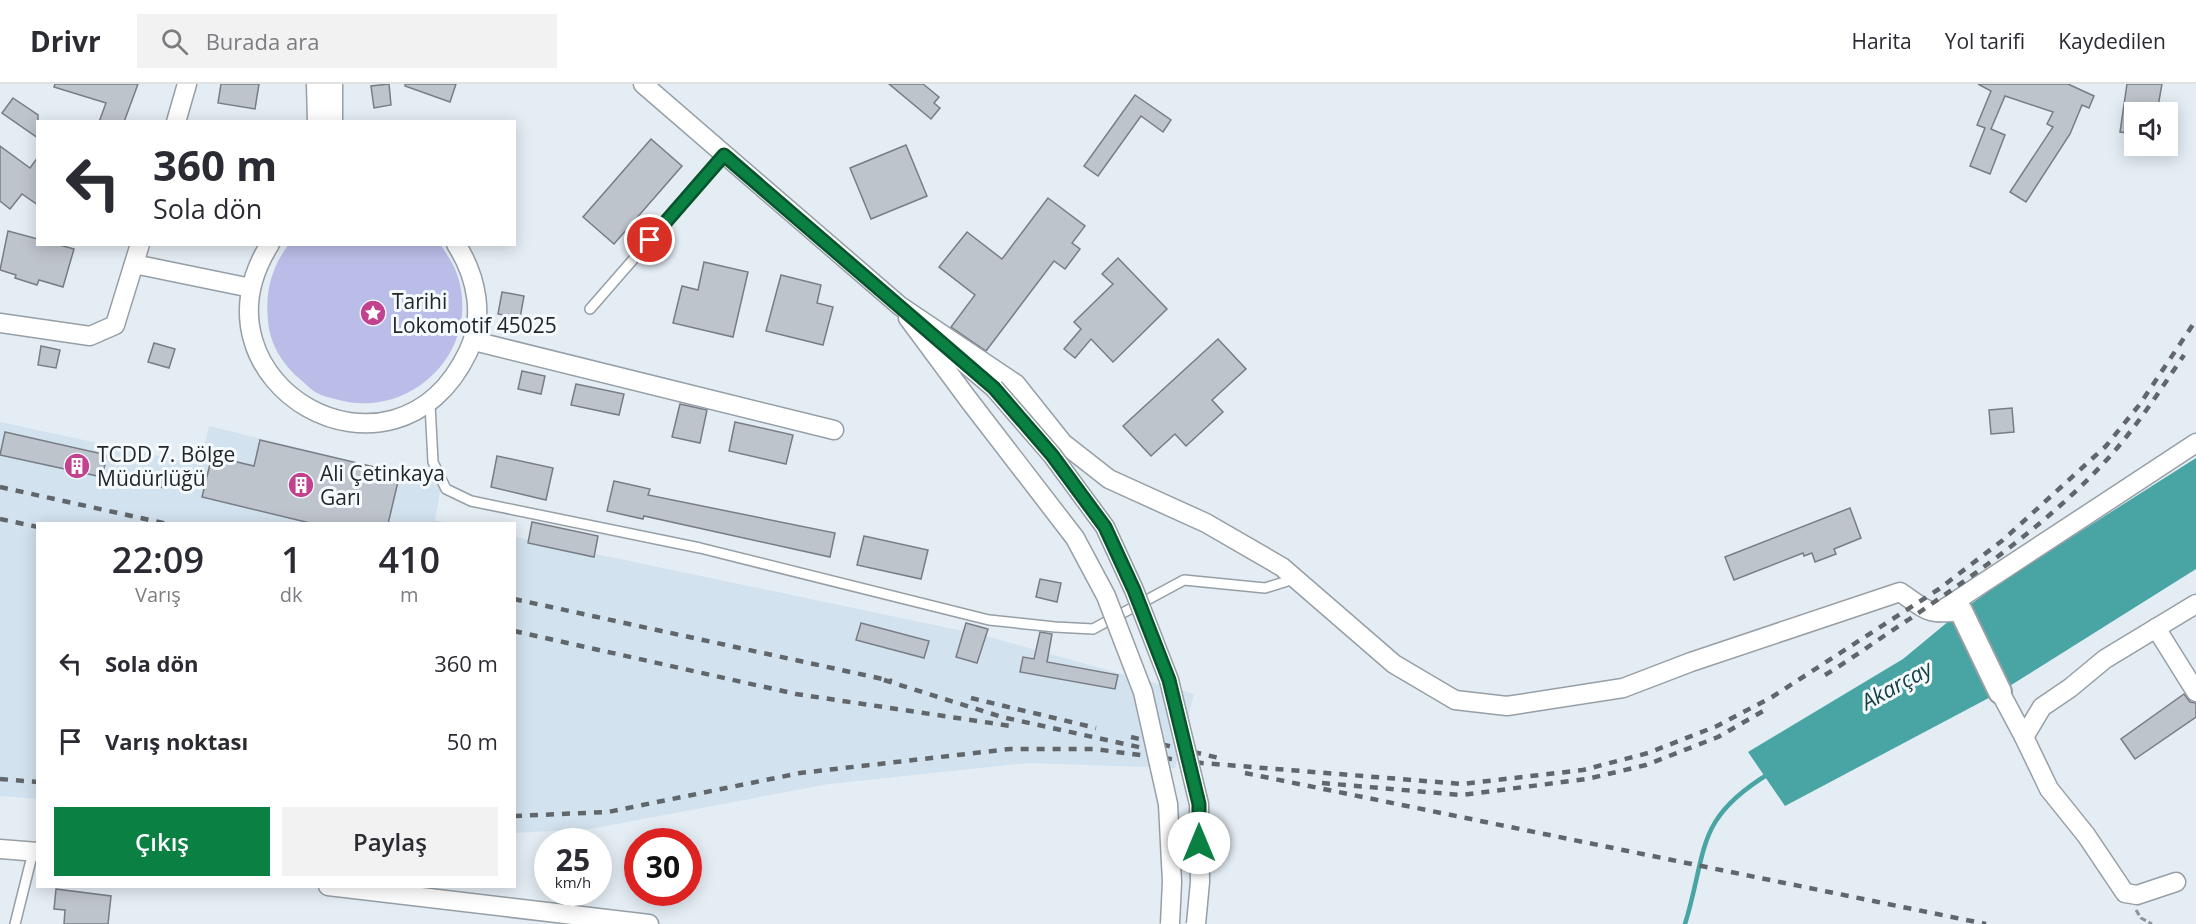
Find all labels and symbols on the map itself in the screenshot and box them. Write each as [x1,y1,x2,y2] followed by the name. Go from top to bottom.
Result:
[624,214,675,265] pin
[392,287,557,339] place label: Tarihi Lokomotif 45025
[358,298,388,328] place icon: Tarihi Lokomotif 45025
[97,440,235,492] place label: TCDD 7. Bölge Müdürlüğü
[62,451,92,481] building icon: TCDD 7. Bölge Müdürlüğü
[320,459,445,511] place label: Ali Çetinkaya Garı
[286,470,316,500] building icon: Ali Çetinkaya Garı
[1853,651,1938,717] water label: Akarçay
[1167,811,1231,875] position arrow
[624,828,702,906] speed limit sign: 30

